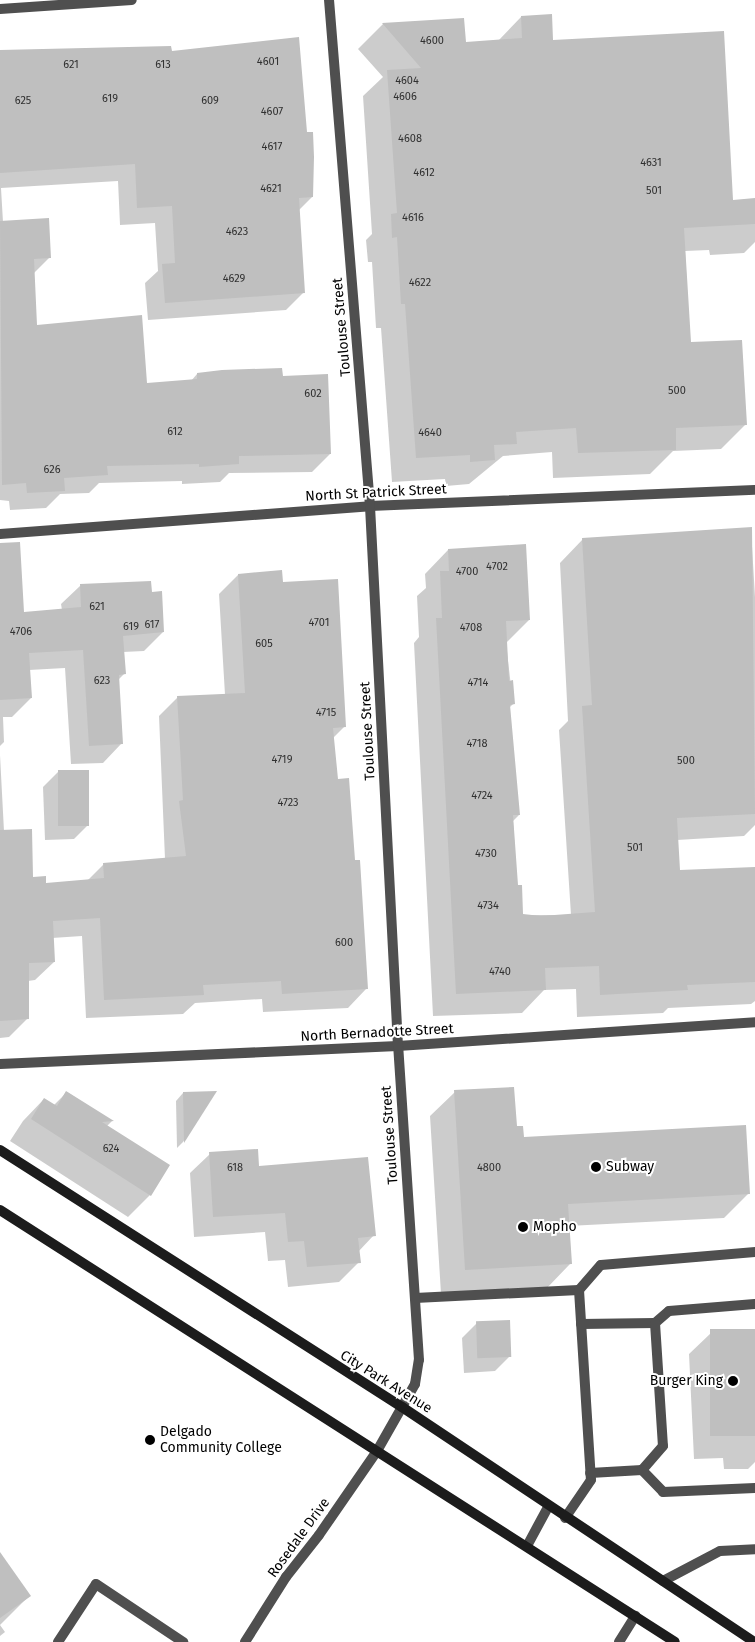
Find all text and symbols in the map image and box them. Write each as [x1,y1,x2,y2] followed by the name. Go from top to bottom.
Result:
[420,34,444,48] house number: 4600
[257,55,279,69] house number: 4601
[63,58,79,72] house number: 621
[155,58,171,72] house number: 613
[395,74,419,88] house number: 4604
[393,90,417,104] house number: 4606
[102,92,118,106] house number: 619
[15,94,31,108] house number: 625
[201,94,219,108] house number: 609
[261,105,283,119] house number: 4607
[398,132,422,146] house number: 4608
[262,140,282,154] house number: 4617
[640,156,662,170] house number: 4631
[413,166,435,180] house number: 4612
[260,182,282,196] house number: 4621
[646,184,662,198] house number: 501
[402,211,424,225] house number: 4616
[226,225,248,239] house number: 4623
[223,272,245,286] house number: 4629
[409,276,431,290] house number: 4622
[329,277,355,377] street label: Toulouse Street
[668,384,686,398] house number: 500
[304,387,322,401] house number: 602
[167,425,183,439] house number: 612
[418,426,442,440] house number: 4640
[43,463,61,477] house number: 626
[305,481,447,505] street label: North St Patrick Street
[486,560,508,574] house number: 4702
[456,565,478,579] house number: 4700
[89,600,105,614] house number: 621
[309,616,329,630] house number: 4701
[145,618,159,632] house number: 617
[123,620,139,634] house number: 619
[460,621,482,635] house number: 4708
[10,625,32,639] house number: 4706
[255,637,273,651] house number: 605
[94,674,110,688] house number: 623
[468,676,488,690] house number: 4714
[357,681,379,781] street label: Toulouse Street
[316,706,336,720] house number: 4715
[466,737,488,751] house number: 4718
[272,753,292,767] house number: 4719
[677,754,695,768] house number: 500
[471,789,493,803] house number: 4724
[277,796,299,810] house number: 4723
[627,841,643,855] house number: 501
[475,847,497,861] house number: 4730
[477,899,499,913] house number: 4734
[335,936,353,950] house number: 600
[489,965,511,979] house number: 4740
[300,1021,454,1045] street label: North Bernadotte Street
[378,1085,402,1185] street label: Toulouse Street
[103,1142,119,1156] house number: 624
[606,1159,654,1175] place label: Subway
[227,1161,243,1175] house number: 618
[477,1161,501,1175] house number: 4800
[590,1161,602,1173] marker: Subway
[533,1219,577,1235] place label: Mopho
[517,1221,529,1233] marker: Mopho
[337,1347,435,1417] street label: City Park Avenue
[650,1373,723,1389] place label: Burger King
[727,1375,739,1387] marker: Burger King
[160,1424,282,1456] place label: Delgado Community College
[144,1434,156,1446] marker: Delgado Community College
[264,1495,334,1581] street label: Rosedale Drive

